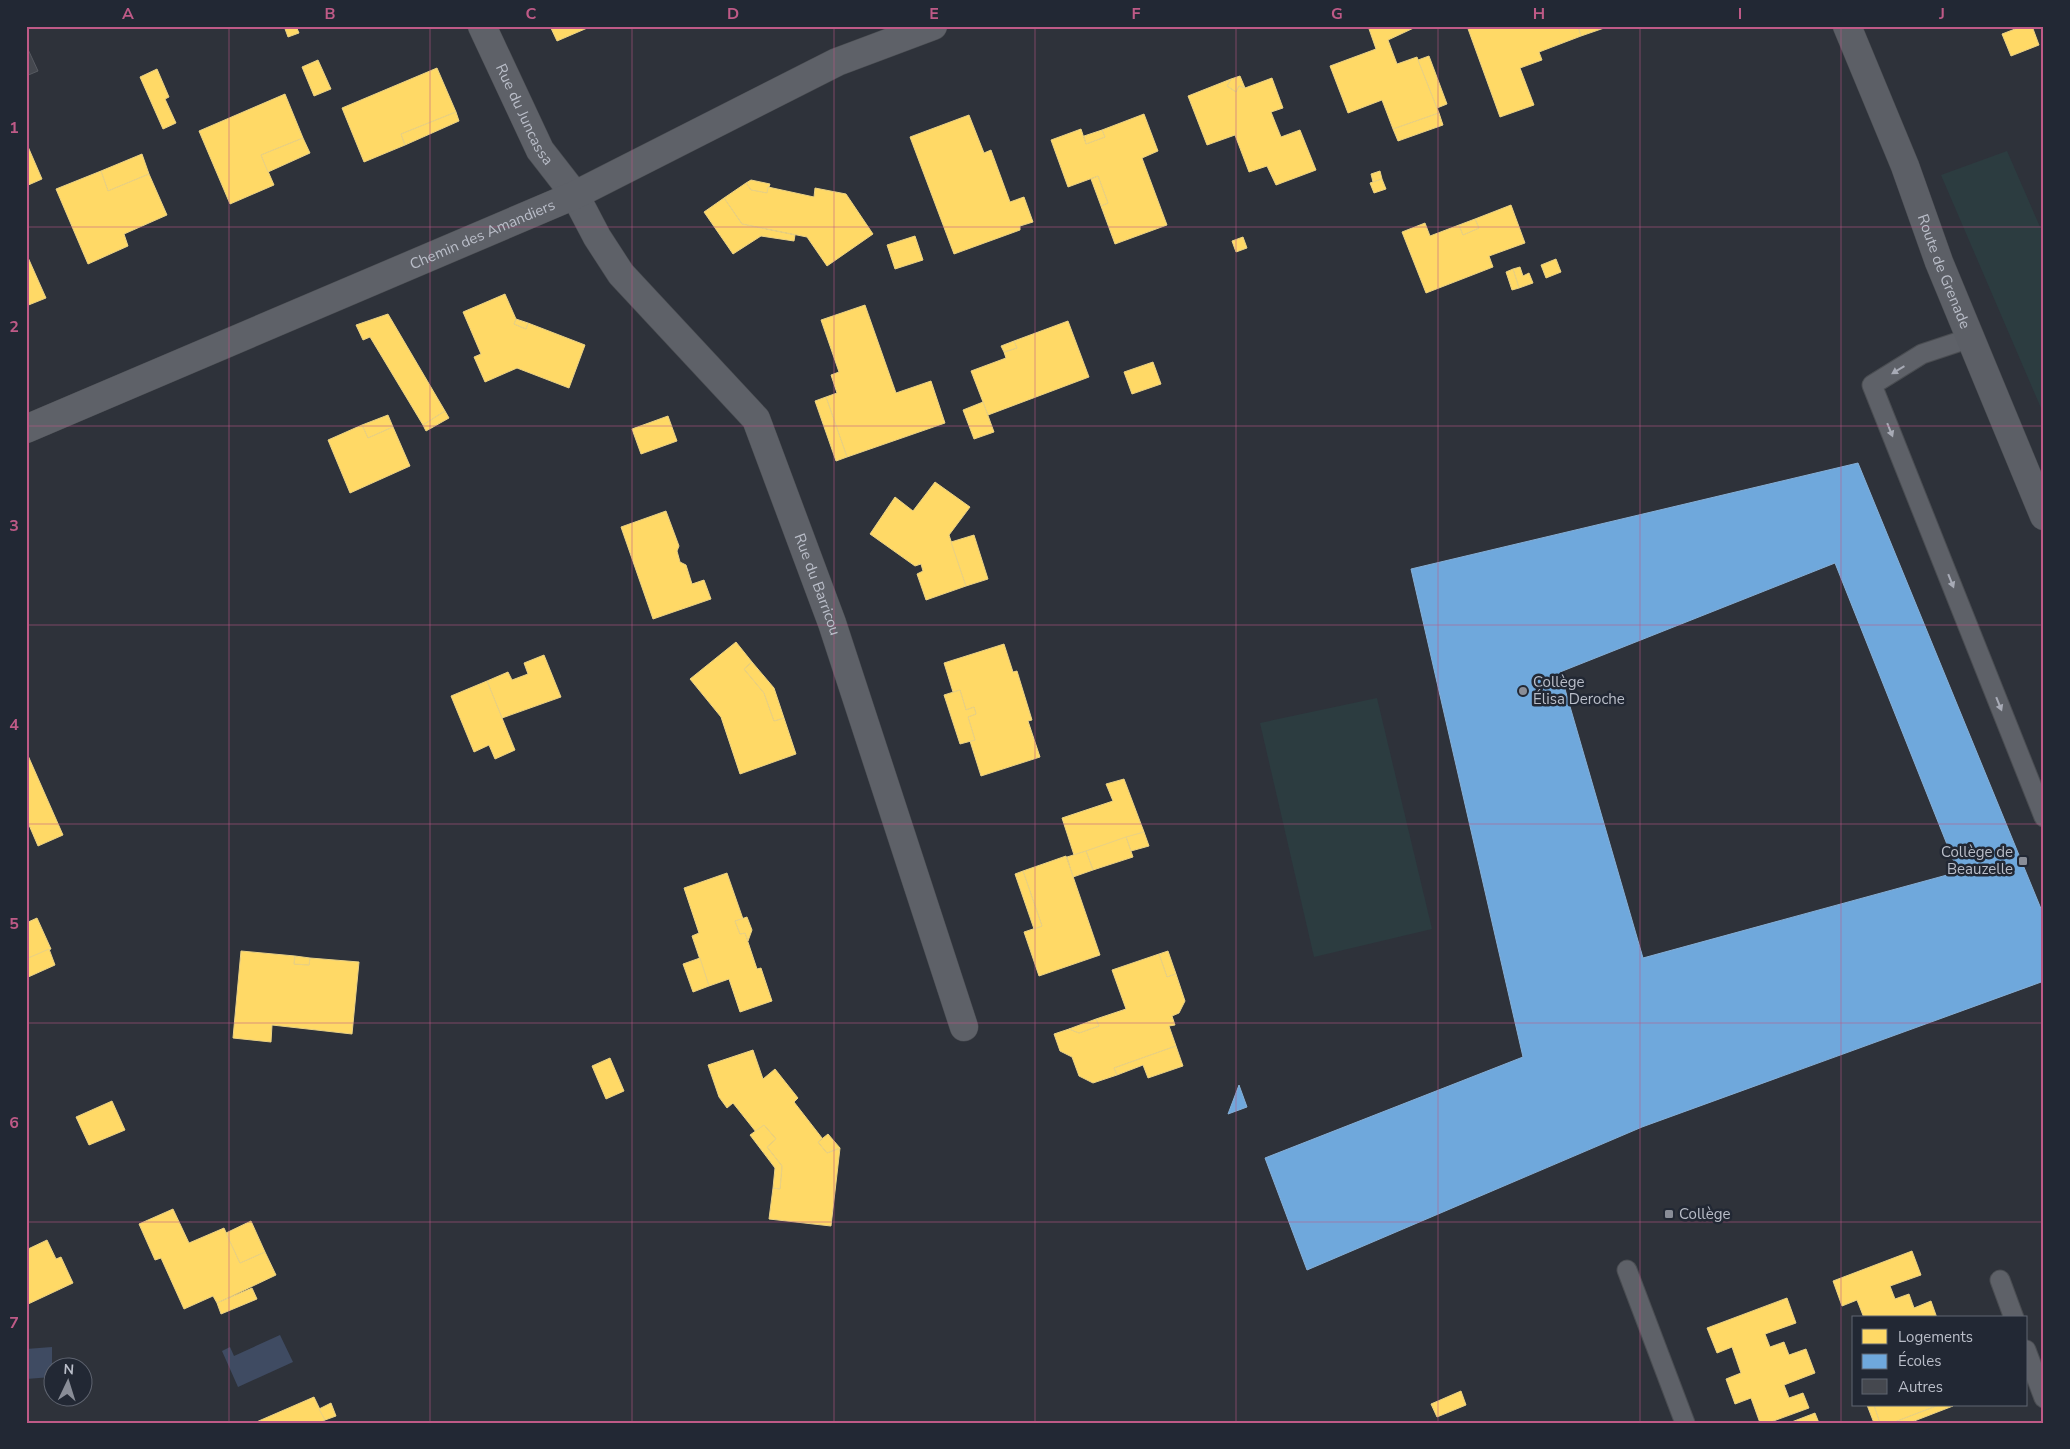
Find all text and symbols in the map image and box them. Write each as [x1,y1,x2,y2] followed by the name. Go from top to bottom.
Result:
[122,3,134,25] text: A
[324,3,336,25] text: B
[526,3,537,25] text: C
[727,3,739,25] text: D
[929,3,939,25] text: E
[1132,3,1141,25] text: F
[1331,3,1343,25] text: G
[1533,3,1545,25] text: H
[1738,3,1742,25] text: I
[1938,3,1945,25] text: J
[491,61,558,169] street label: Rue du Juncassa
[9,117,19,139] text: 1
[407,195,558,274] street label: Chemin des Amandiers
[1913,211,1976,332] street label: Route de Grenade
[9,316,19,338] text: 2
[1891,366,1904,375] one-way arrow
[1887,423,1895,438] one-way arrow
[9,515,19,537] text: 3
[790,531,845,638] street label: Rue du Barricou
[1947,574,1955,589] one-way arrow
[1533,672,1625,709] place label: Collège Élisa Deroche
[1517,685,1529,697] marker: Collège Élisa Deroche
[1996,697,2004,711] one-way arrow
[9,714,19,736] text: 4
[1941,842,2013,879] place label: Collège de Beauzelle
[2017,855,2029,867] marker: Collège de Beauzelle
[9,913,19,935] text: 5
[9,1112,19,1134] text: 6
[1679,1204,1730,1224] place label: Collège
[1663,1208,1675,1220] marker: Collège
[9,1312,19,1334] text: 7
[1852,1316,2028,1406] legend
[1898,1327,1973,1347] text: Logements
[1898,1351,1941,1371] text: Écoles
[42,1356,92,1406] north arrow
[63,1360,75,1379] text: N
[1898,1377,1943,1397] text: Autres

